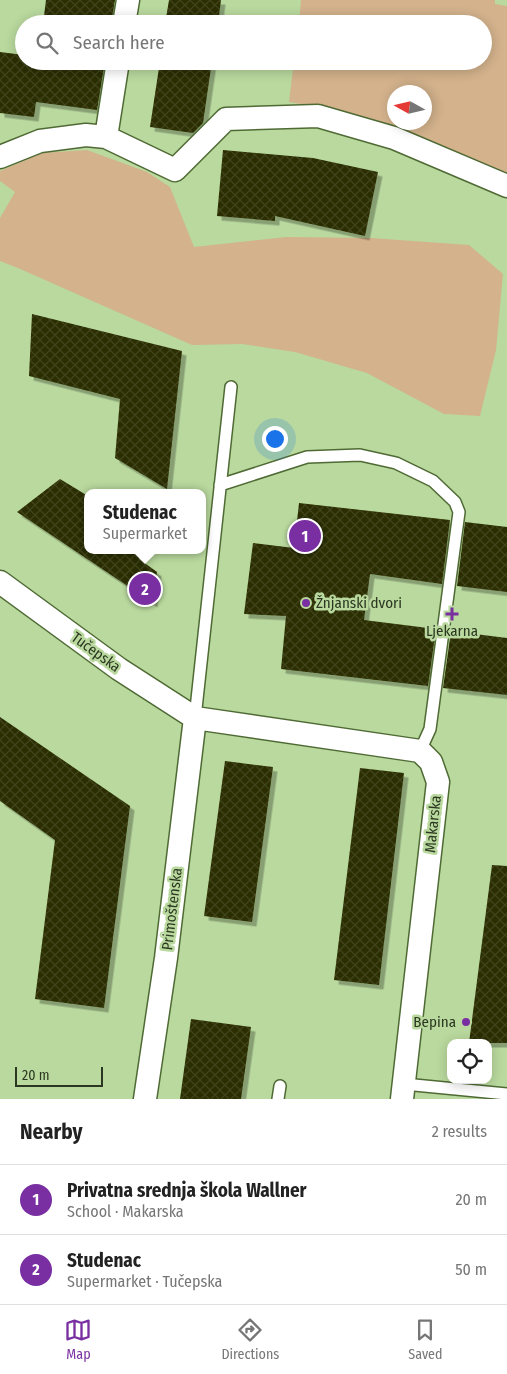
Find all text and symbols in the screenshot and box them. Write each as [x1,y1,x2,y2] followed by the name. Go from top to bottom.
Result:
[15,15,492,70] search box
[33,29,61,57] icon: search
[73,31,165,54] text: Search here
[387,85,432,130] north arrow
[262,426,288,452] your location
[84,489,206,554] popup
[103,501,177,524] text: Studenac
[289,517,321,555] pin: 1
[103,524,187,543] text: Supermarket
[129,570,161,608] pin: 2
[316,594,402,612] place label: Žnjanski dvori
[300,597,312,609] marker: Žnjanski dvori
[446,608,458,620] marker: Ljekarna
[426,622,478,640] place label: Ljekarna
[68,628,124,676] street label: Tučepska
[421,794,445,854] street label: Makarska
[158,867,186,951] street label: Primoštenska
[413,1013,456,1031] place label: Bepina
[460,1016,472,1028] marker: Bepina
[447,1039,492,1084] map controls
[447,1039,492,1084] button: locate
[15,1064,102,1087] scale bar
[22,1067,50,1084] text: 20 m
[20,1119,82,1145] text: Nearby
[432,1122,487,1141] text: 2 results
[67,1179,307,1202] text: Privatna srednja škola Wallner
[33,1190,39,1209] text: 1
[456,1190,487,1209] text: 20 m
[67,1202,184,1221] text: School · Makarska
[67,1249,141,1272] text: Studenac
[32,1260,40,1279] text: 2
[455,1260,487,1279] text: 50 m
[67,1272,222,1291] text: Supermarket · Tučepska
[64,1316,92,1363] tab: Map
[221,1316,279,1363] tab: Directions
[408,1316,443,1363] tab: Saved

